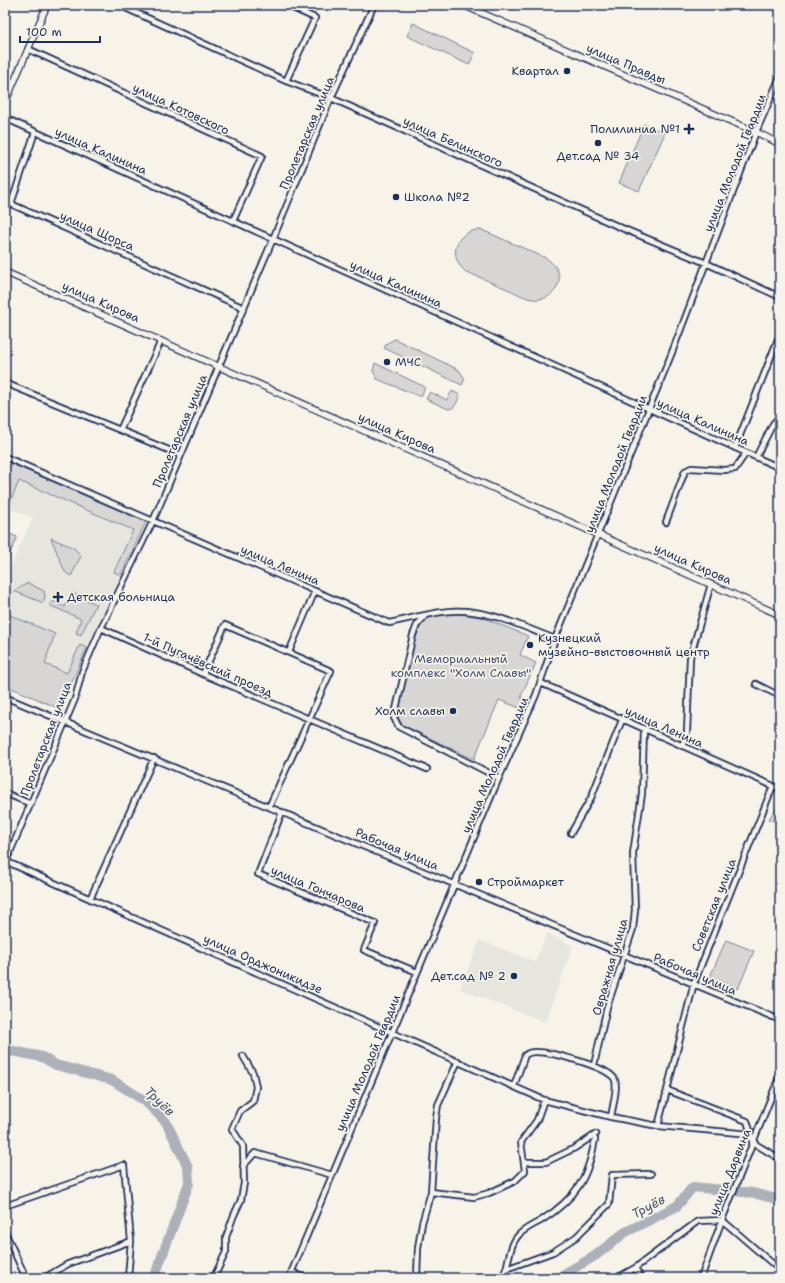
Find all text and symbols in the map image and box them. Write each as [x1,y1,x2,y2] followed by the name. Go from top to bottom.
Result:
[20,18,100,44] scale bar
[26,24,62,40] text: 100 m
[584,40,668,88] street label: улица Правды
[512,63,559,79] place label: Квартал
[562,66,572,76] marker: Квартал
[276,74,338,192] street label: Пролетарская улица
[130,80,232,138] street label: улица Котовского
[700,92,770,234] street label: улица Молодой Гвардии
[401,113,505,171] street label: улица Белинского
[590,121,680,137] place label: Полилиниа №1
[683,123,695,135] marker: Полилиниа №1
[52,124,150,179] street label: улица Калинина
[593,138,603,148] marker: Дет.сад № 34
[556,148,640,164] place label: Дет.сад № 34
[404,189,470,205] place label: Школа №2
[391,192,401,202] marker: Школа №2
[57,208,137,255] street label: улица Щорса
[347,257,445,312] street label: улица Калинина
[60,278,143,326] street label: улица Кирова
[395,354,421,370] place label: МЧС
[382,357,392,367] marker: МЧС
[149,372,211,490] street label: Пролетарская улица
[581,393,651,535] street label: улица Молодой Гвардии
[654,395,752,450] street label: улица Калинина
[356,409,439,457] street label: улица Кирова
[652,540,735,588] street label: улица Кирова
[238,541,322,589] street label: улица Ленина
[67,589,176,605] place label: Детская больница
[52,591,64,603] marker: Детская больница
[141,629,276,701] street label: 1-й Пугачёвский проезд
[538,630,710,660] place label: Кузнецкий музейно-выстовочный центр
[525,640,535,650] marker: Кузнецкий музейно-выстовочный центр
[391,651,531,681] park label: Мемориальный комплекс "Холм Славы"
[17,679,75,798] street label: Пролетарская улица
[458,694,532,836] street label: улица Молодой Гвардии
[375,703,445,719] place label: Холм славы
[622,703,706,752] street label: улица Ленина
[448,706,458,716] marker: Холм славы
[353,824,442,874] street label: Рабочая улица
[688,856,740,954] street label: Советская улица
[268,862,368,916] street label: улица Гончарова
[487,874,565,890] place label: Строймаркет
[474,877,484,887] marker: Строймаркет
[589,916,632,1017] street label: Овражная улица
[201,931,325,998] street label: улица Орджоникидзе
[651,949,740,999] street label: Рабочая улица
[431,968,506,984] place label: Дет.сад № 2
[509,971,519,981] marker: Дет.сад № 2
[332,992,404,1134] street label: улица Молодой Гвардии
[141,1083,178,1120] water label: Труёв
[705,1126,755,1218] street label: улица Дарвина
[629,1191,668,1222] water label: Труёв

